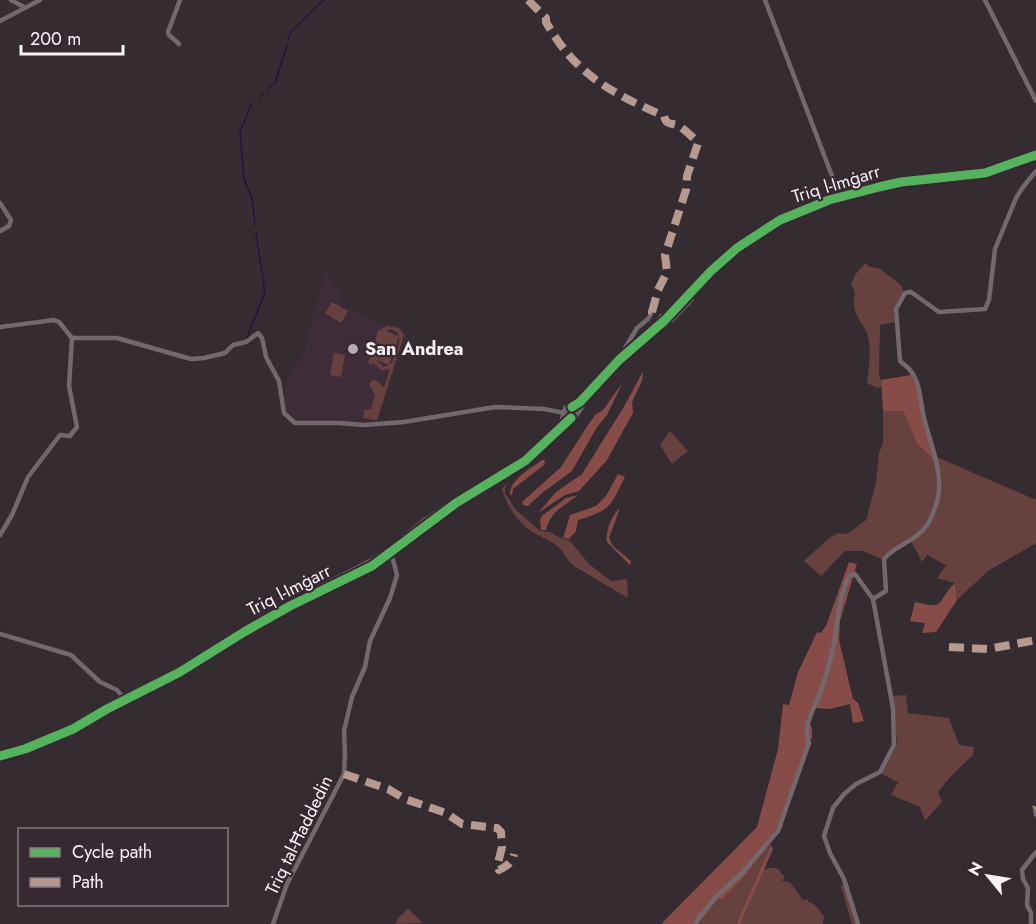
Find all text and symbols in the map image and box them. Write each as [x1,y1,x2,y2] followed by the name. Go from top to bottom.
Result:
[21,18,123,56] scale bar
[30,26,81,52] text: 200 m
[789,158,884,210] street label: Triq l-Imġarr
[365,336,464,362] place label: San Andrea
[346,342,360,356] marker: San Andrea
[243,557,336,622] street label: Triq l-Imġarr
[259,771,339,899] street label: Triq tal-Ħaddedin
[18,828,228,906] legend
[72,839,152,865] text: Cycle path
[958,846,1018,906] north arrow
[962,857,989,880] text: N
[72,869,104,895] text: Path

